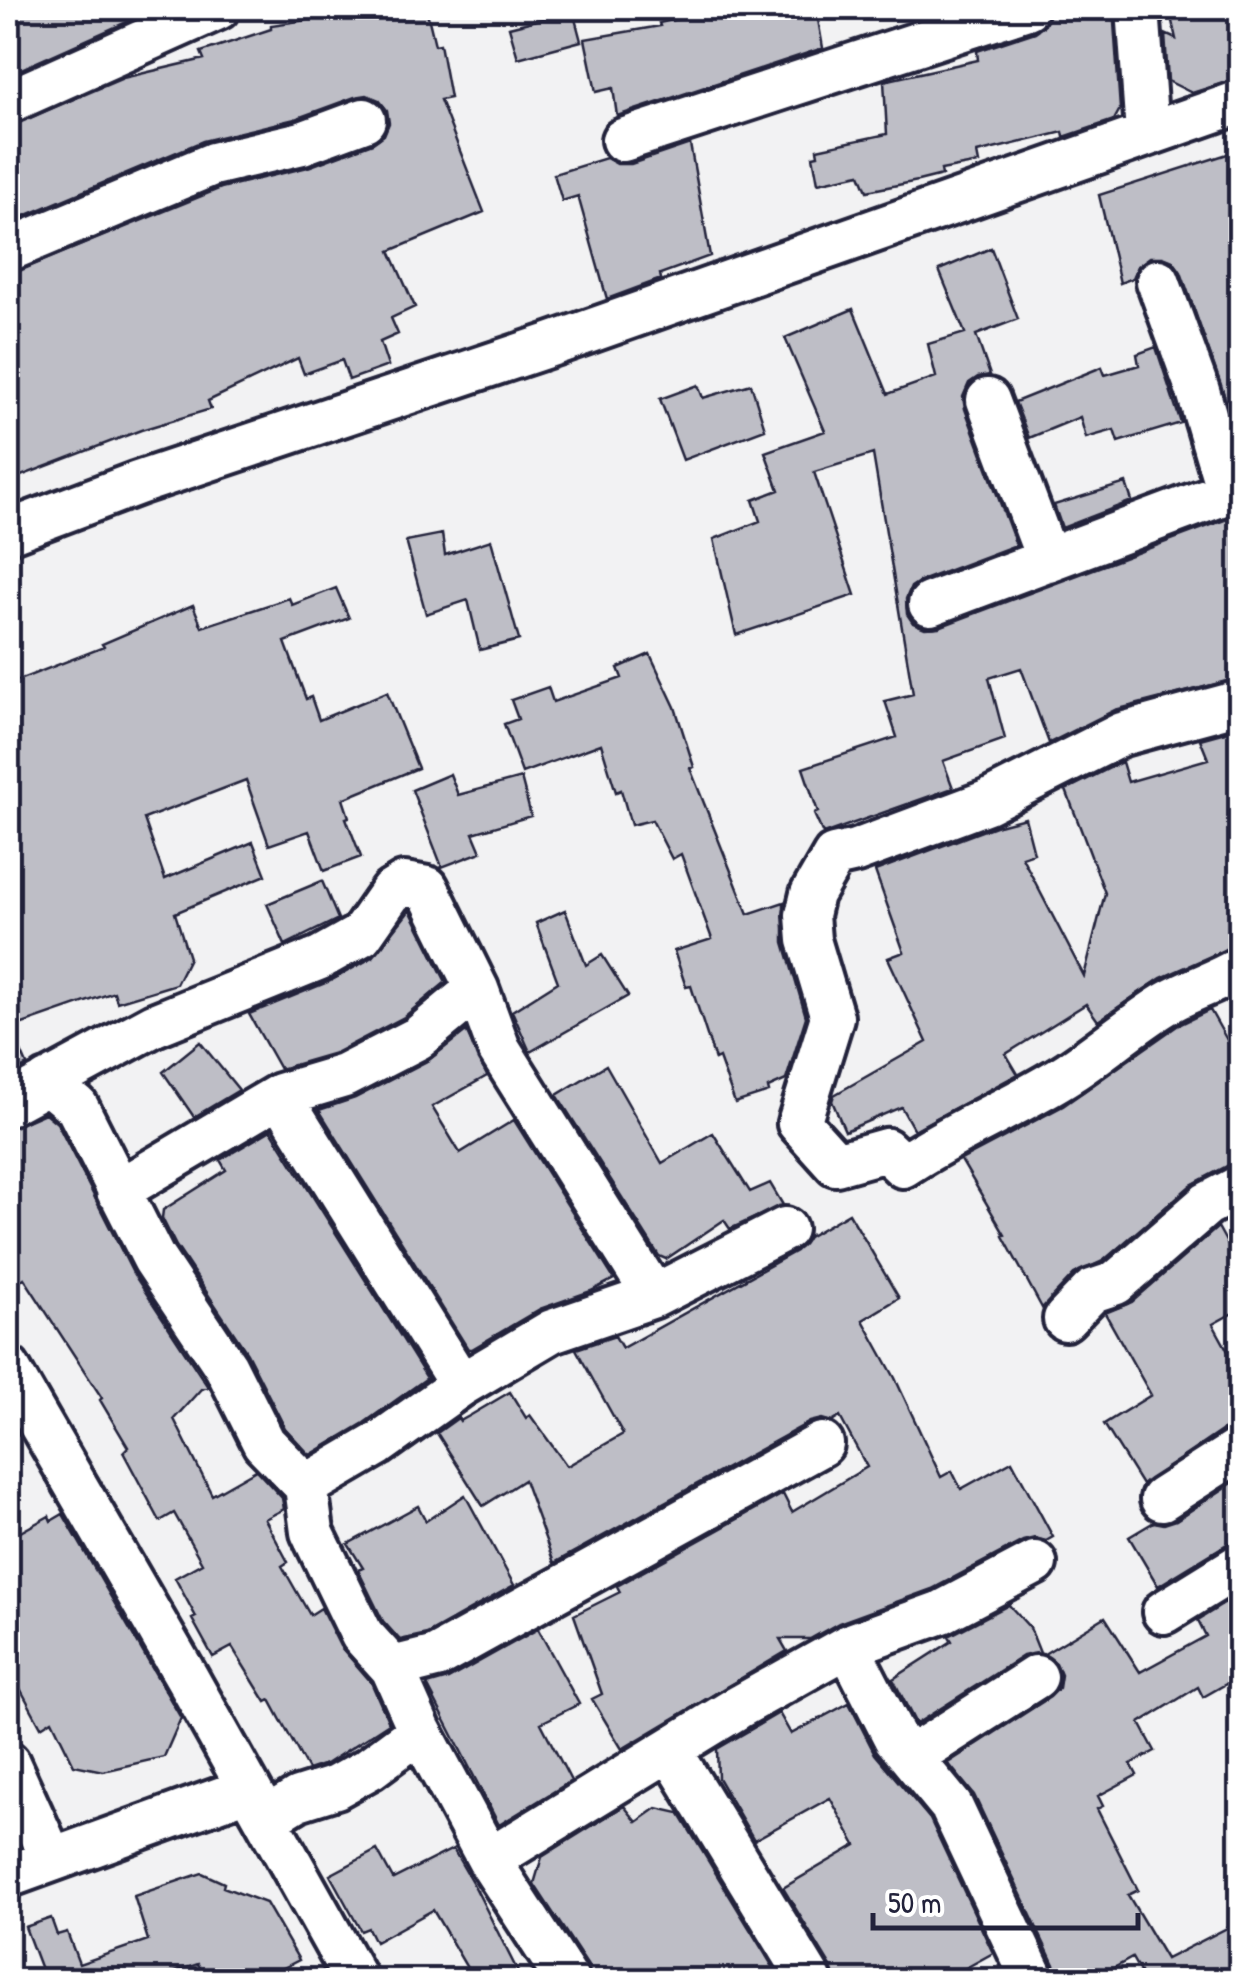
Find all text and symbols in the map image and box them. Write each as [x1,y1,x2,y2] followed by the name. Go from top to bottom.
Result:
[873,1868,1138,1930] scale bar
[888,1882,941,1922] text: 50 m

